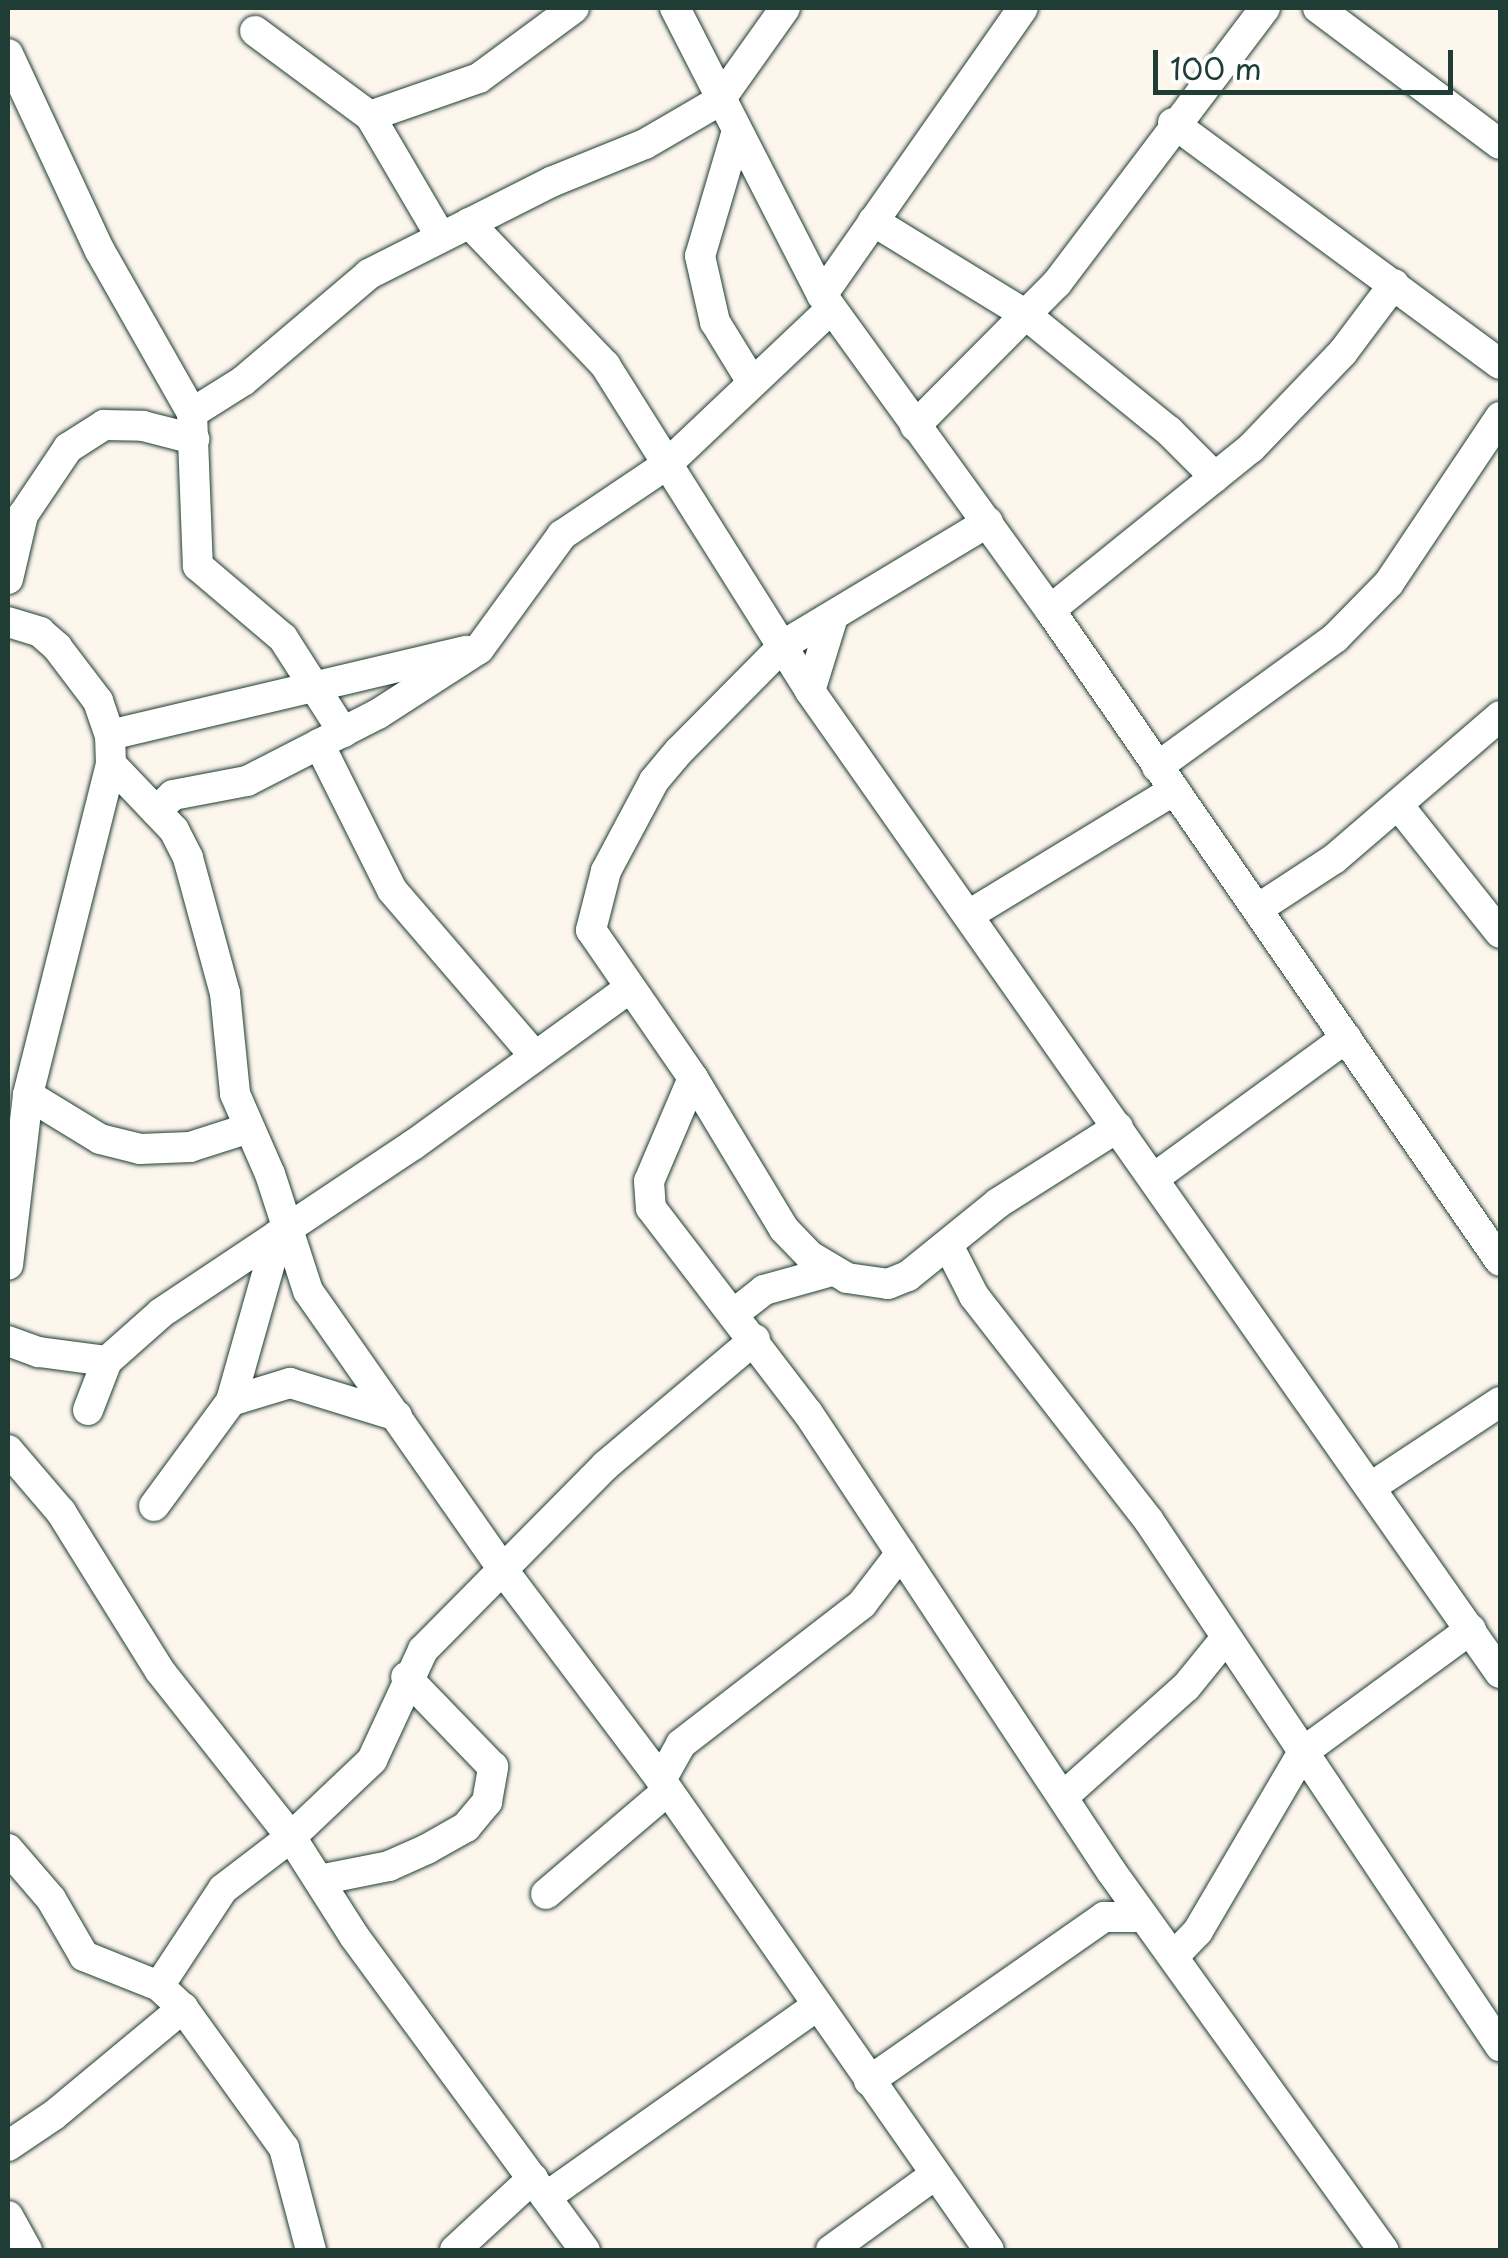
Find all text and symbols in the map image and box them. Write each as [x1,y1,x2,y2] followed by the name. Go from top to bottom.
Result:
[1158,30,1458,92] scale bar
[1170,45,1262,90] text: 100 m

